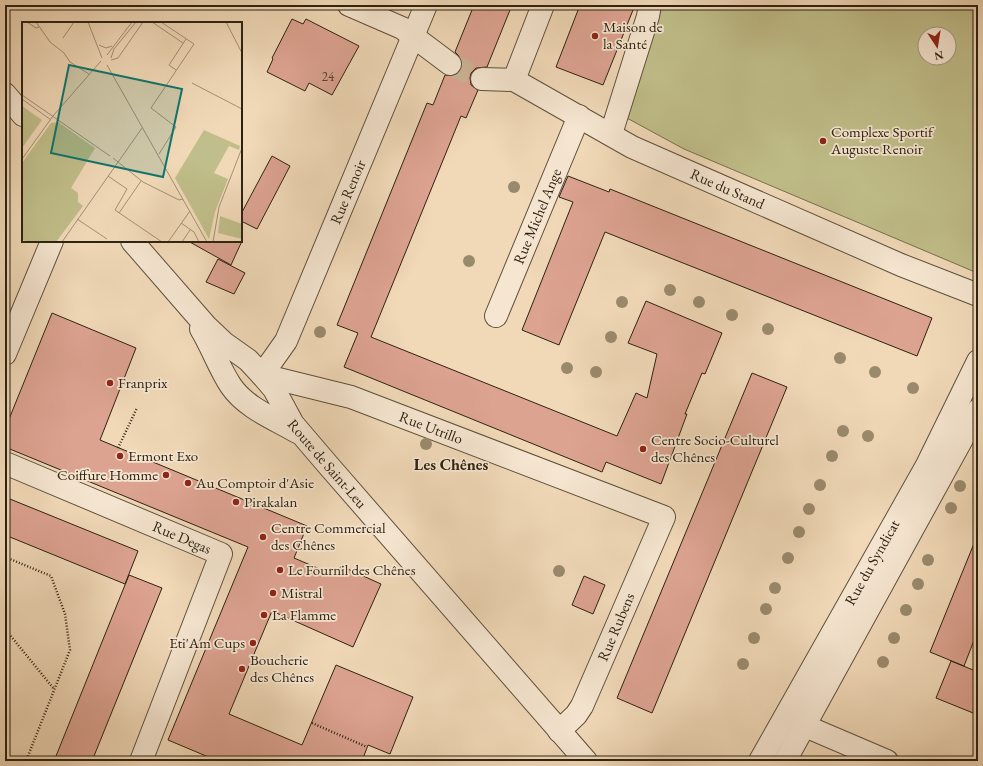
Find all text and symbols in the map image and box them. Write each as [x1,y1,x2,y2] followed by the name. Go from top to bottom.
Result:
[603,17,663,53] place label: Maison de la Santé
[22,22,242,242] inset map
[917,26,957,66] north arrow
[590,31,600,41] marker: Maison de la Santé
[933,48,945,64] text: N
[322,68,335,85] house number: 24
[830,122,935,158] place label: Complexe Sportif Auguste Renoir
[818,136,828,146] marker: Complexe Sportif Auguste Renoir
[326,157,370,227] street label: Rue Renoir
[688,164,768,213] street label: Rue du Stand
[509,165,565,267] street label: Rue Michel Ange
[118,373,168,392] place label: Franprix
[105,378,115,388] marker: Franprix
[397,406,466,448] street label: Rue Utrillo
[284,415,371,512] street label: Route de Saint-Leu
[651,430,779,466] place label: Centre Socio-Culturel des Chênes
[638,444,648,454] marker: Centre Socio-Culturel des Chênes
[128,446,198,465] place label: Ermont Exo
[115,451,125,461] marker: Ermont Exo
[414,454,488,475] district label: Les Chênes
[57,465,158,484] place label: Coiffure Homme
[161,470,171,480] marker: Coiffure Homme
[195,473,314,492] place label: Au Comptoir d'Asie
[183,478,193,488] marker: Au Comptoir d'Asie
[244,492,298,511] place label: Pirakalan
[231,497,241,507] marker: Pirakalan
[150,516,215,558] street label: Rue Degas
[840,516,904,608] street label: Rue du Syndicat
[271,518,386,554] place label: Centre Commercial des Chênes
[258,532,268,542] marker: Centre Commercial des Chênes
[288,560,416,579] place label: Le Fournil des Chênes
[275,565,285,575] marker: Le Fournil des Chênes
[281,583,323,602] place label: Mistral
[268,588,278,598] marker: Mistral
[593,590,638,664] street label: Rue Rubens
[272,605,336,624] place label: La Flamme
[259,610,269,620] marker: La Flamme
[169,633,245,652] place label: Eti'Am Cups
[248,638,258,648] marker: Eti'Am Cups
[250,650,314,686] place label: Boucherie des Chênes
[237,664,247,674] marker: Boucherie des Chênes

